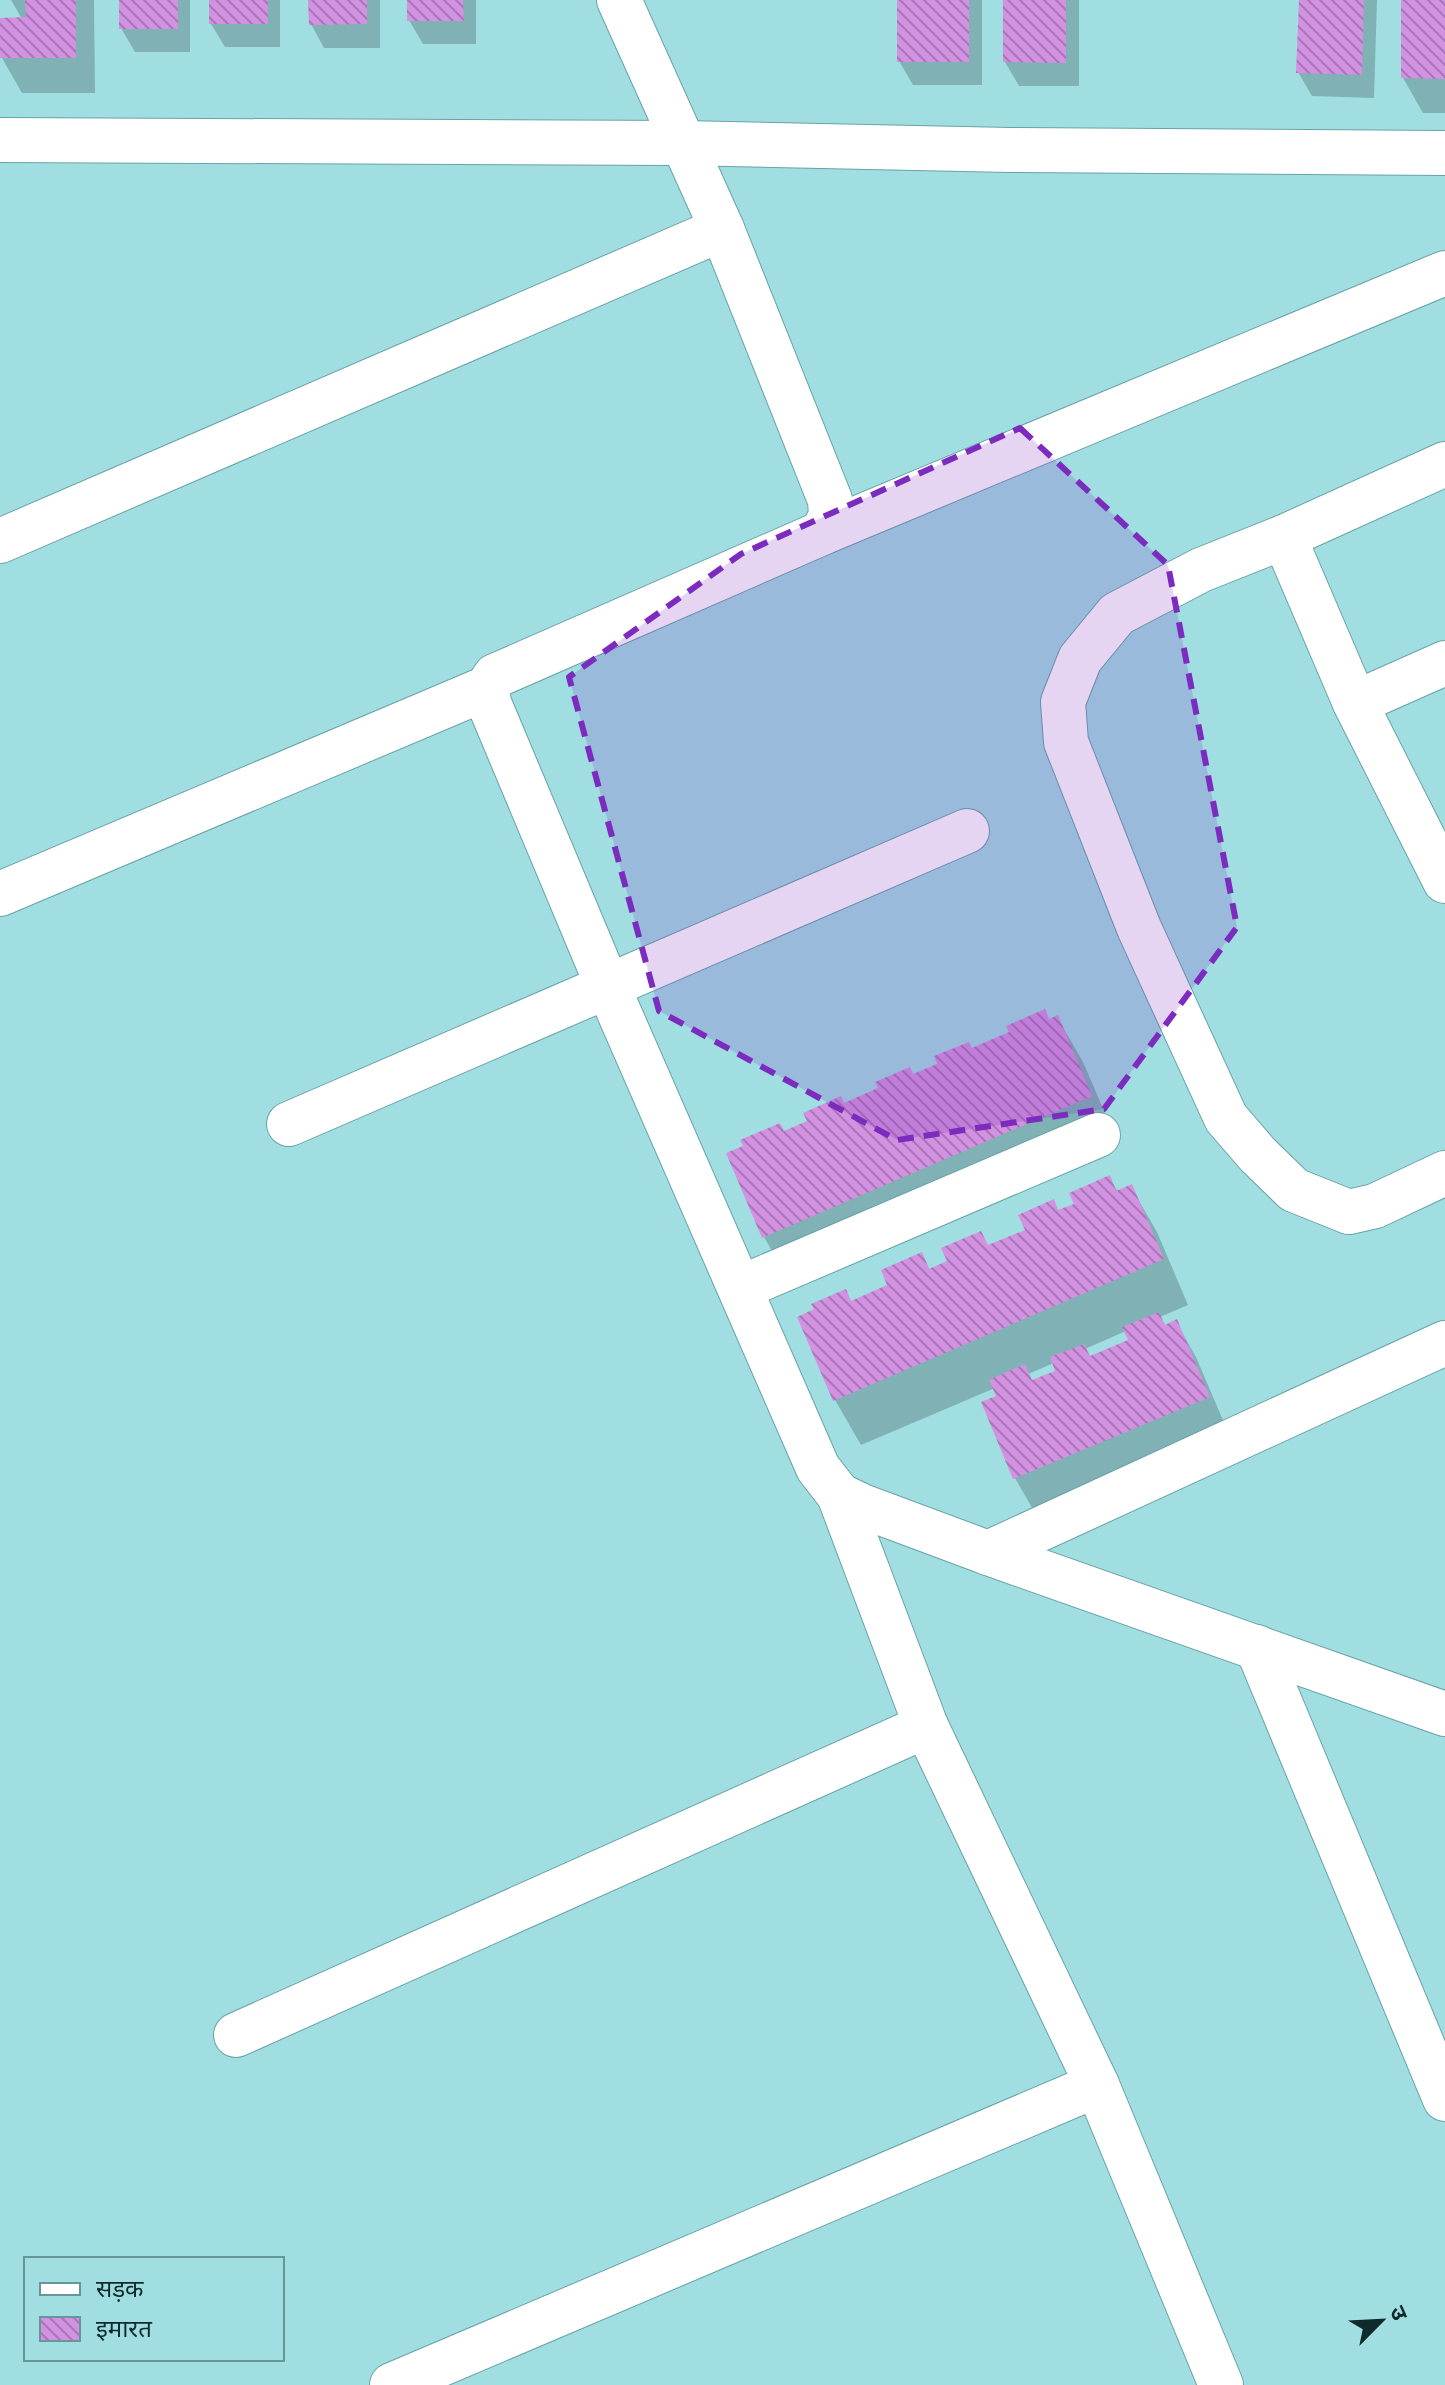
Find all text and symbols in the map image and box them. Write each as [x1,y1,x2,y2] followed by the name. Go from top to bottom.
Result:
[24,2257,284,2361] legend
[96,2275,144,2302] text: सड़क
[1341,2281,1421,2361] north arrow
[1386,2302,1414,2325] text: उ
[96,2315,153,2342] text: इमारत

